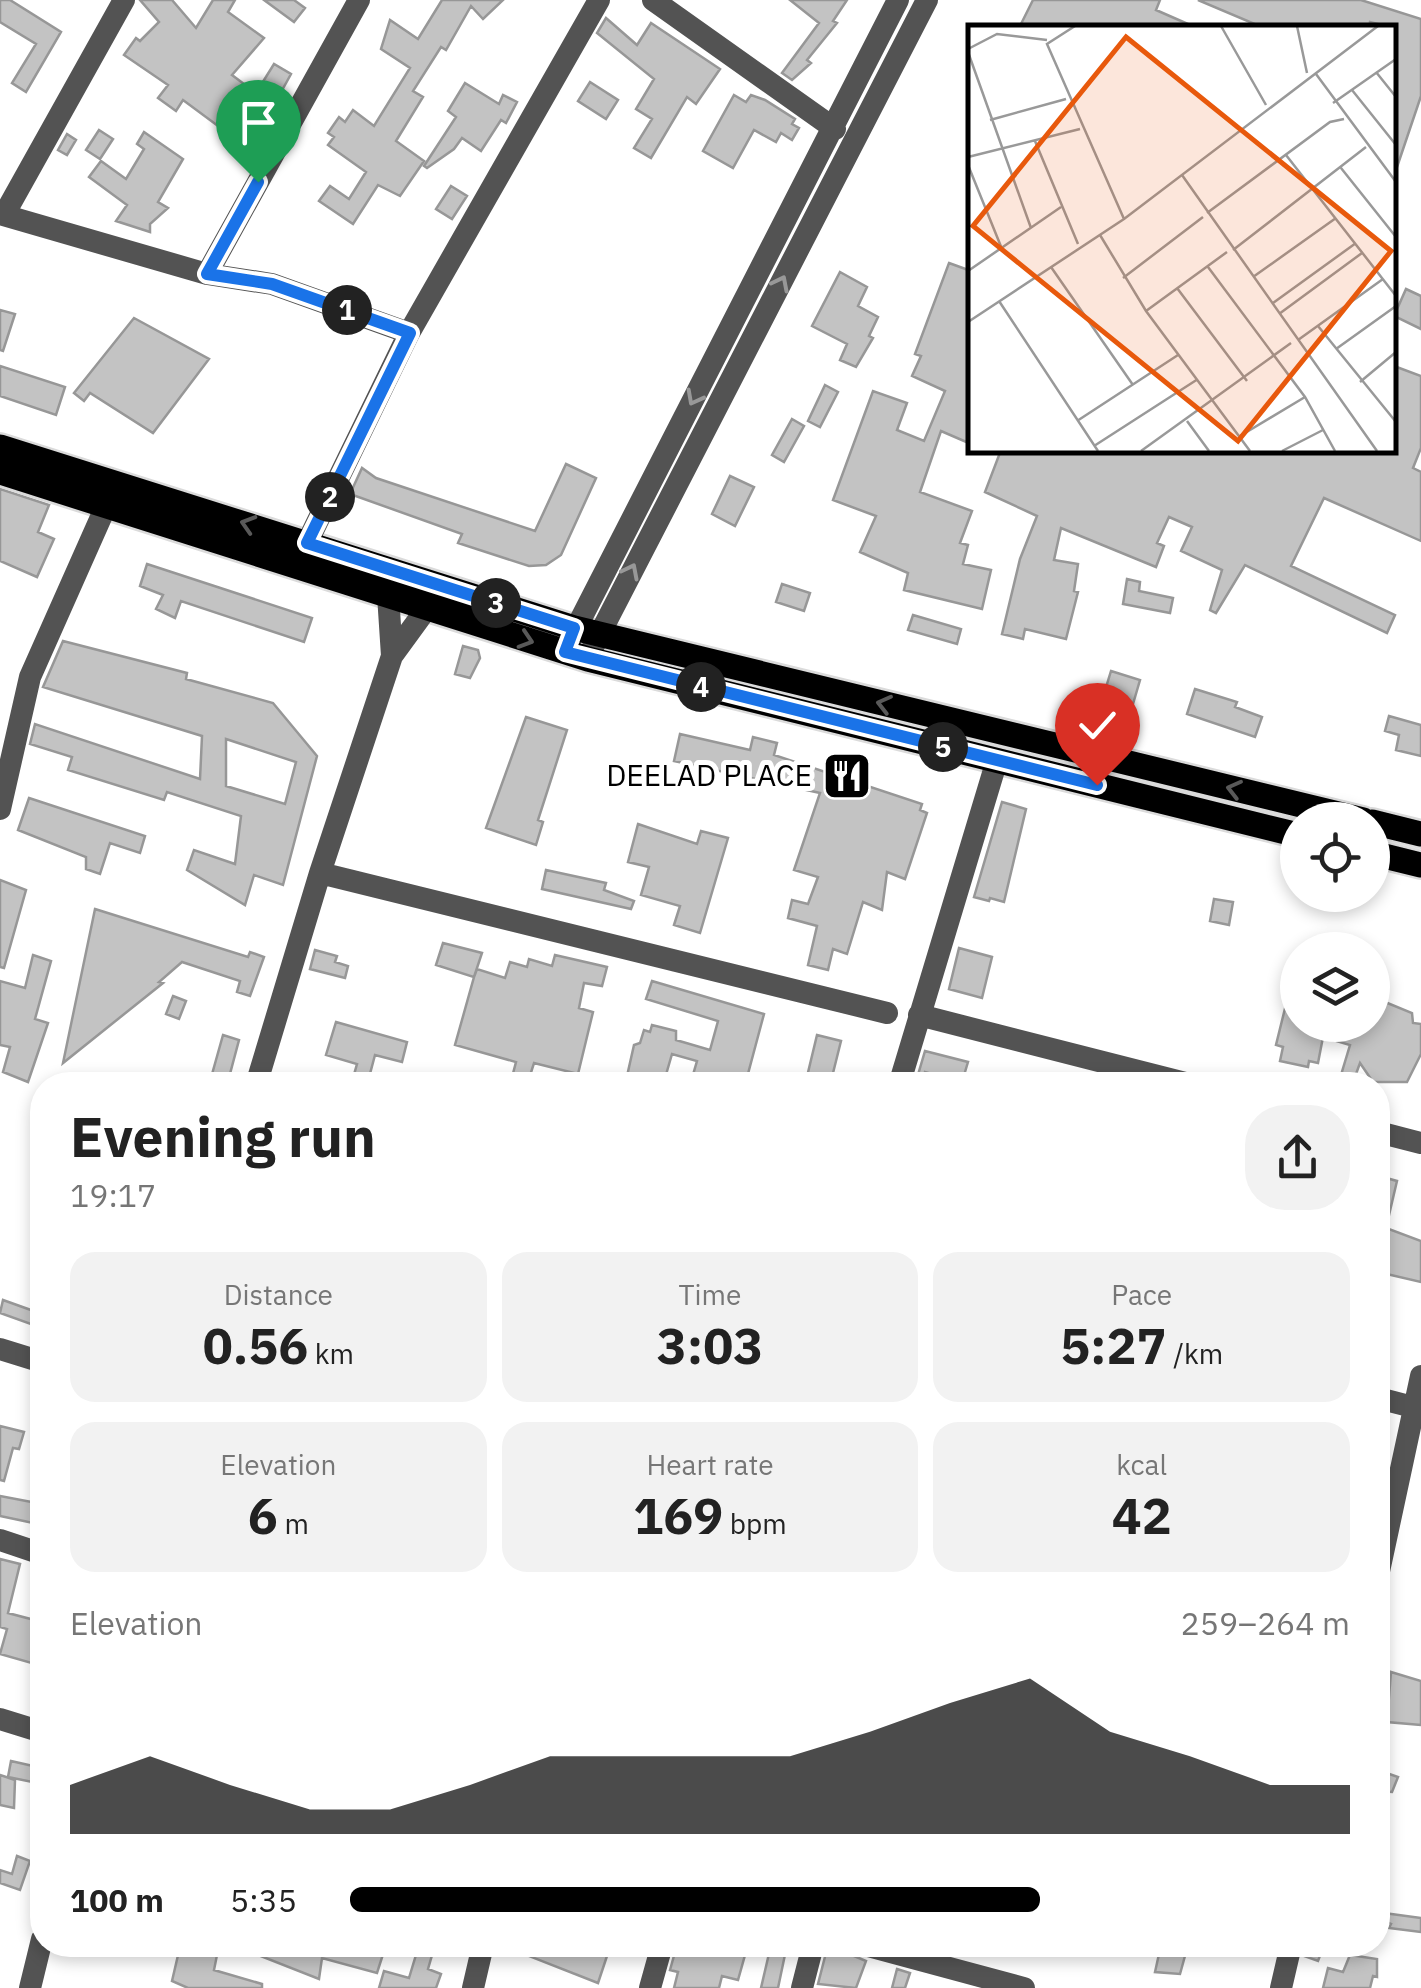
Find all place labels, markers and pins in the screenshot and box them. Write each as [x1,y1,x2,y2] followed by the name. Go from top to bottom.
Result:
[216,80,301,183] pin
[322,285,372,335] pin: 1
[305,472,355,522] pin: 2
[471,578,521,628] pin: 3
[676,662,726,712] pin: 4
[1055,683,1140,786] pin
[918,722,968,772] pin: 5
[821,750,873,802] restaurant icon: DEELAD PLACE
[606,755,812,794] place label: DEELAD PLACE

